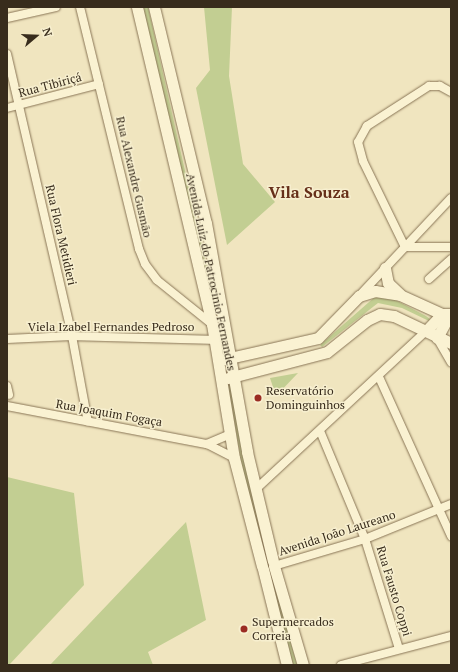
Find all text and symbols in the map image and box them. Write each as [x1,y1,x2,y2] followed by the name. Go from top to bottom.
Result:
[16,16,56,56] north arrow
[39,26,55,38] text: N
[17,70,83,100] street label: Rua Tibiriçá
[113,115,155,239] street label: Rua Alexandre Gusmão
[183,172,239,372] street label: Avenida Luiz do Patrocinio Fernandes
[268,182,350,202] district label: Vila Souza
[42,183,80,287] street label: Rua Flora Metidieri
[28,320,194,334] street label: Viela Izabel Fernandes Pedroso
[266,384,345,412] place label: Reservatório Dominguinhos
[253,393,263,403] marker: Reservatório Dominguinhos
[55,397,163,429] street label: Rua Joaquim Fogaça
[277,507,397,559] street label: Avenida João Laureano
[373,544,415,638] street label: Rua Fausto Coppi
[252,615,334,643] place label: Supermercados Correia
[239,624,249,634] marker: Supermercados Correia

